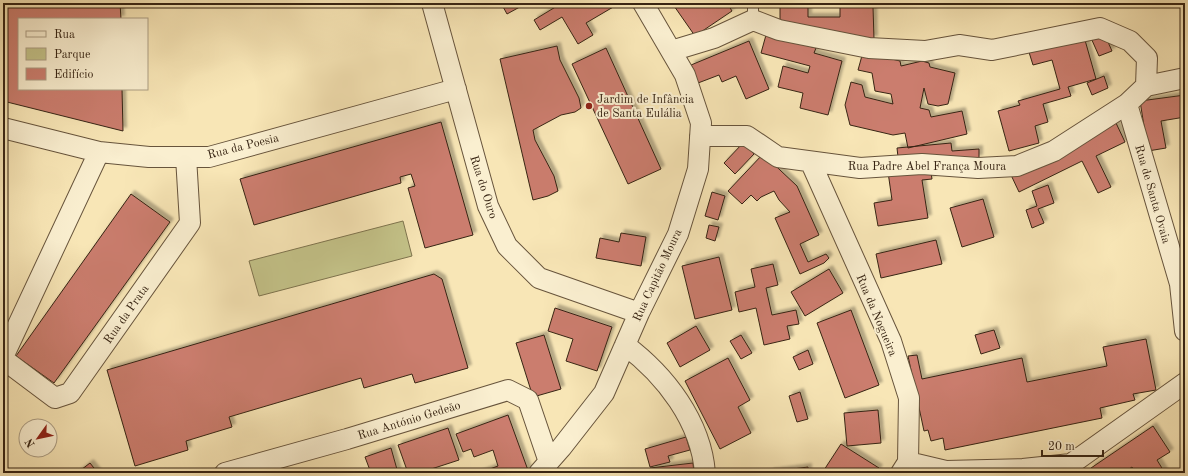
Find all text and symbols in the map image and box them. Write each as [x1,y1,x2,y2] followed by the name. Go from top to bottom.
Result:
[18,18,148,90] legend
[54,29,75,41] text: Rua
[54,49,91,61] text: Parque
[54,69,93,81] text: Edifício
[597,94,694,120] place label: Jardim de Infância de Santa Eulália
[584,101,594,111] marker: Jardim de Infância de Santa Eulália
[206,132,280,162] street label: Rua da Poesia
[1132,143,1172,245] street label: Rua de Santa Ovaia
[467,154,499,220] street label: Rua do Ouro
[848,161,1006,173] street label: Rua Padre Abel França Moura
[631,227,685,323] street label: Rua Capitão Moura
[853,273,899,358] street label: Rua da Nogueira
[102,283,152,346] street label: Rua da Prata
[356,400,462,442] street label: Rua António Gedeão
[18,418,58,458] north arrow
[1042,432,1103,458] scale bar
[24,436,38,449] text: N
[1048,441,1075,453] text: 20 m

